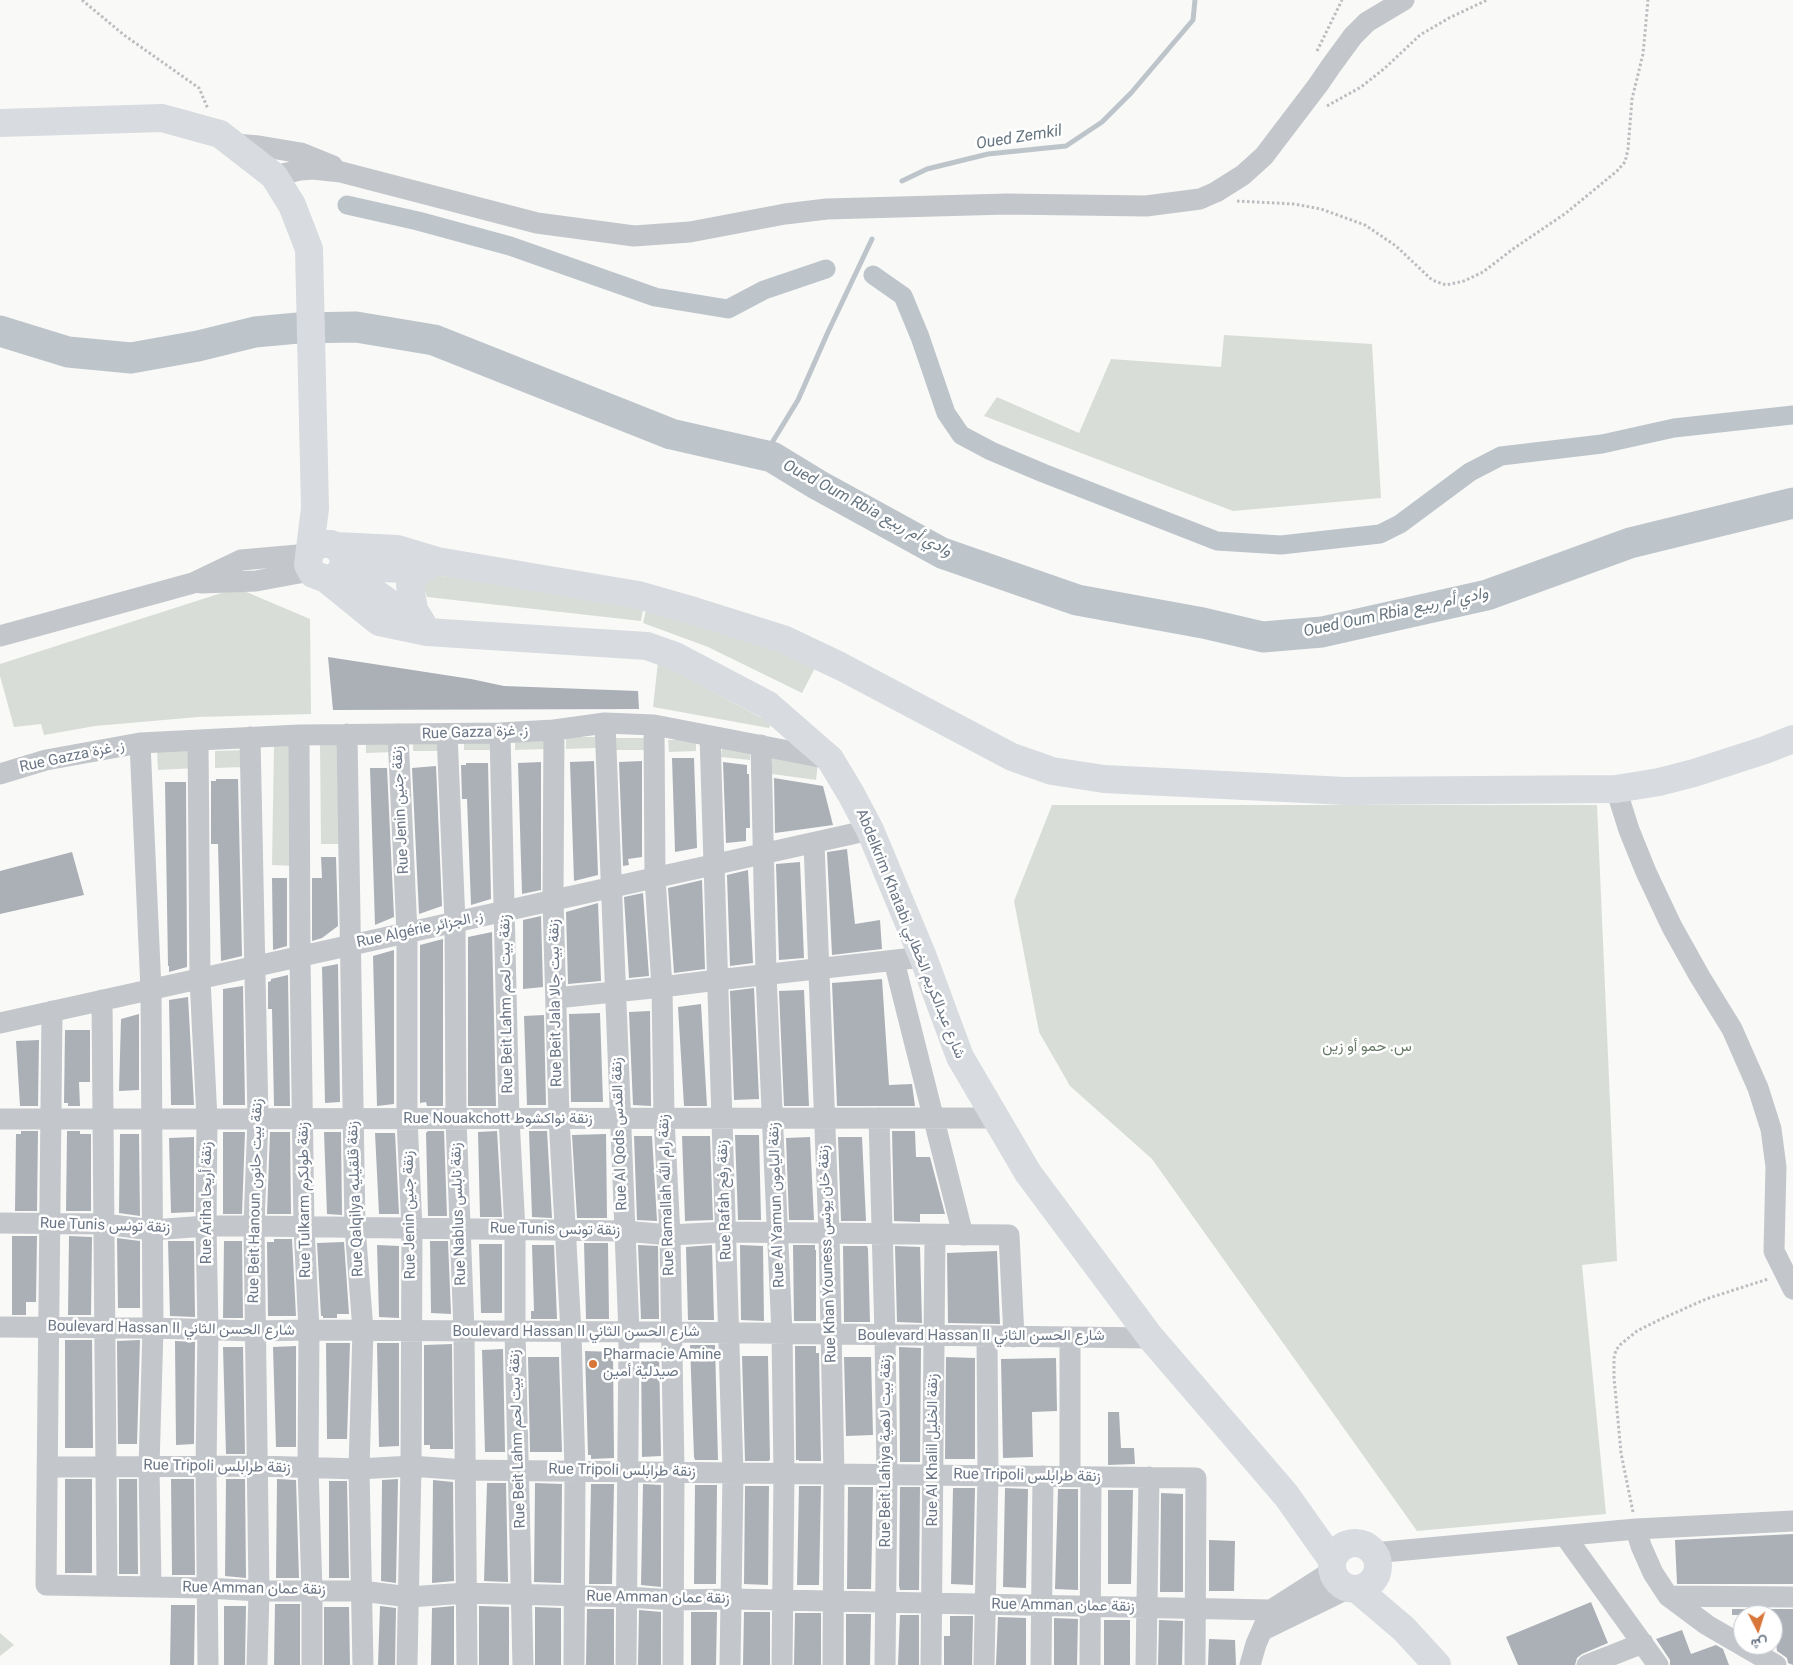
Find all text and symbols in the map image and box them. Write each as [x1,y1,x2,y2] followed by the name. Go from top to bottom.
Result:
[975,122,1063,154] water label: Oued Zemkil
[779,456,955,562] water label: Oued Oum Rbia وادي أم ربيع
[1302,584,1490,642] water label: Oued Oum Rbia وادي أم ربيع
[421,722,529,744] street label: Rue Gazza ز. غزة
[18,737,126,777] street label: Rue Gazza ز. غزة
[389,745,413,875] street label: Rue Jenin زنقة جنين
[851,806,969,1062] street label: Abdelkrim Khatabi شارع عبدالكريم الخطابي
[355,908,485,952] street label: Rue Algérie ز. الجزائر
[496,914,518,1094] street label: Rue Beit Lahm زنقة بيت لحم
[546,919,566,1087] street label: Rue Beit Jala زنقة بيت جالا
[1322,1038,1412,1056] park label: س. حمو أو زين
[608,1057,632,1211] street label: Rue Al Qods زنقة القدس
[245,1099,267,1303] street label: Rue Beit Hanoun زنقة بيت حانون
[403,1110,593,1128] street label: Rue Nouakchott زنقة نواكشوط
[655,1114,679,1276] street label: Rue Ramallah زنقة رام الله
[344,1121,368,1277] street label: Rue Qalqilya زنقة قلقيليه
[295,1122,315,1278] street label: Rue Tulkarm زنقة طولكرم
[765,1122,789,1288] street label: Rue Al Yamun زنقة اليامون
[714,1139,736,1261] street label: Rue Rafah زنقة رفح
[198,1142,216,1264] street label: Rue Ariha زنقة أريحا
[448,1142,470,1286] street label: Rue Nablus زنقة نابلس
[815,1145,841,1363] street label: Rue Khan Youness زنقة خان يونس
[400,1151,420,1279] street label: Rue Jenin زنقة جنين
[39,1215,171,1237] street label: Rue Tunis زنقة تونس
[490,1220,620,1240] street label: Rue Tunis زنقة تونس
[47,1318,295,1340] street label: Boulevard Hassan II شارع الحسن الثاني
[452,1323,700,1341] street label: Boulevard Hassan II شارع الحسن الثاني
[857,1327,1105,1345] street label: Boulevard Hassan II شارع الحسن الثاني
[603,1346,721,1381] place label: Pharmacie Amine صيدلية أمين
[506,1349,530,1529] street label: Rue Beit Lahm زنقة بيت لحم
[877,1355,895,1547] street label: Rue Beit Lahiya زنقة بيت لاهية
[587,1358,599,1370] marker: Pharmacie Amine صيدلية أمين
[924,1374,942,1526] street label: Rue Al Khalil زنقة الخليل
[143,1457,291,1477] street label: Rue Tripoli زنقة طرابلس
[548,1461,696,1481] street label: Rue Tripoli زنقة طرابلس
[953,1466,1101,1486] street label: Rue Tripoli زنقة طرابلس
[182,1579,326,1599] street label: Rue Amman زنقة عمان
[586,1588,730,1608] street label: Rue Amman زنقة عمان
[991,1596,1135,1616] street label: Rue Amman زنقة عمان
[1733,1605,1783,1655] north arrow
[1750,1635,1768,1653] text: ش

